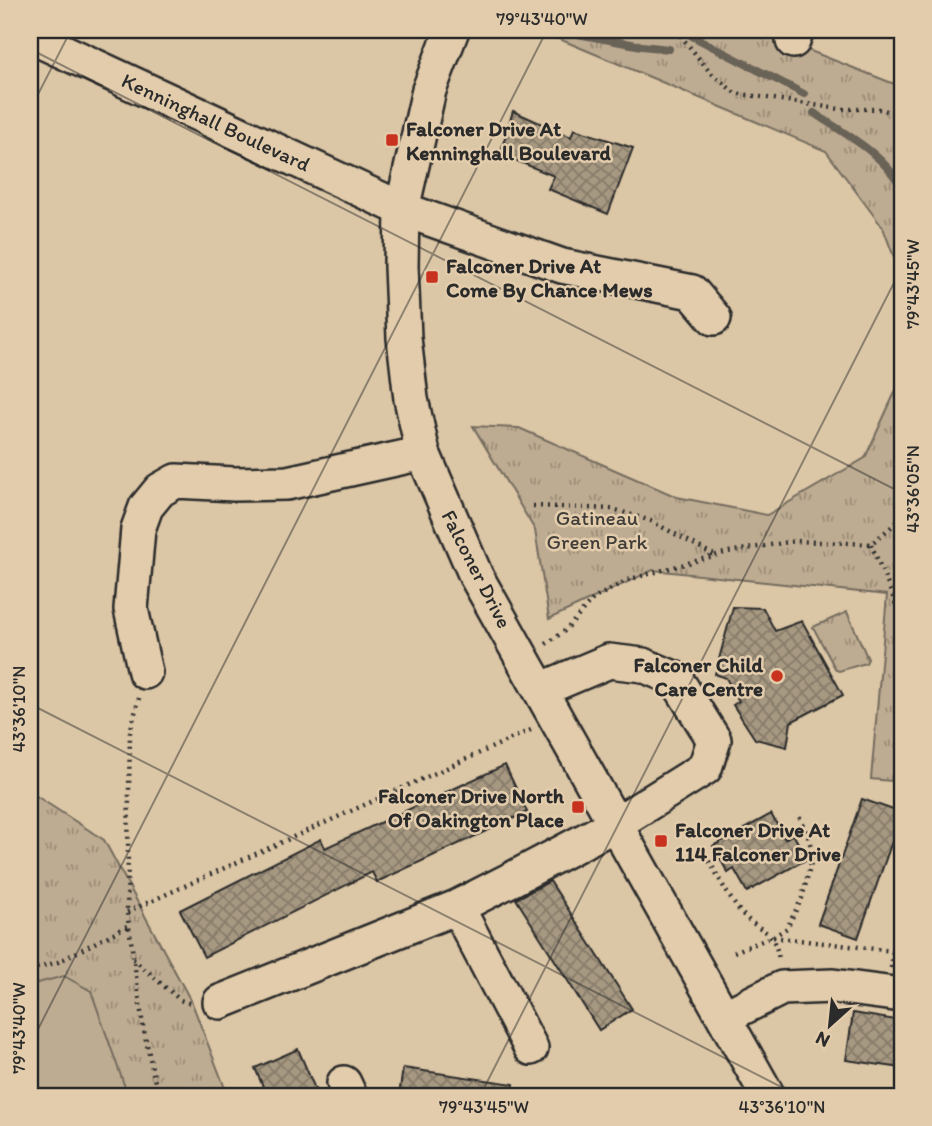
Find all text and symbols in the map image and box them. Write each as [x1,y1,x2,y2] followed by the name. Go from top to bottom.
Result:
[496,8,588,30] text: 79°43'40"W
[118,67,314,177] street label: Kenninghall Boulevard
[406,116,612,166] place label: Falconer Drive At Kenninghall Boulevard
[384,132,400,148] marker: Falconer Drive At Kenninghall Boulevard
[902,239,924,329] text: 79°43'45"W
[446,253,652,303] place label: Falconer Drive At Come By Chance Mews
[424,269,440,285] marker: Falconer Drive At Come By Chance Mews
[902,445,924,533] text: 43°36'05"N
[547,505,648,554] park label: Gatineau Green Park
[437,506,517,632] street label: Falconer Drive
[634,652,763,701] place label: Falconer Child Care Centre
[8,666,30,752] text: 43°36'10"N
[769,668,785,684] marker: Falconer Child Care Centre
[378,783,565,833] place label: Falconer Drive North Of Oakington Place
[570,799,586,815] marker: Falconer Drive North Of Oakington Place
[675,817,841,866] place label: Falconer Drive At 114 Falconer Drive
[653,833,669,849] marker: Falconer Drive At 114 Falconer Drive
[8,982,30,1074] text: 79°43'40"W
[796,990,866,1060] north arrow
[812,1027,833,1053] text: N
[439,1096,529,1118] text: 79°43'45"W
[739,1096,825,1118] text: 43°36'10"N

